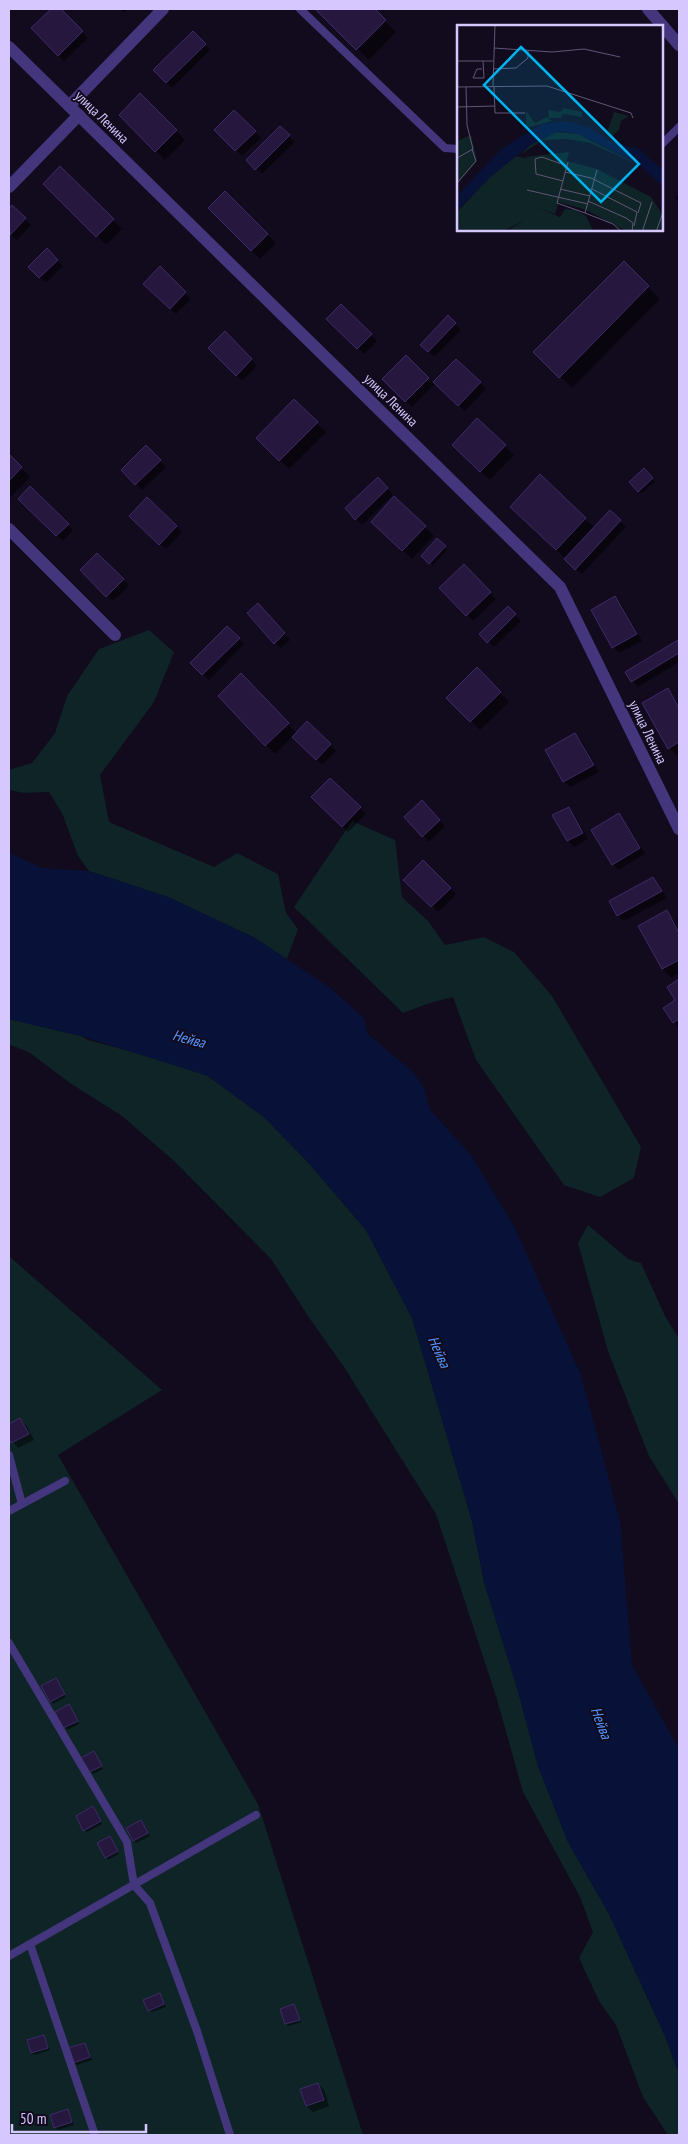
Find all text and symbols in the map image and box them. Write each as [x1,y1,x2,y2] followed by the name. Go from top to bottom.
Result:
[457,25,663,231] inset map
[71,87,133,147] street label: улица Ленина
[360,370,422,430] street label: улица Ленина
[625,697,671,767] street label: улица Ленина
[171,1025,208,1052] water label: Нейва
[424,1333,455,1372] water label: Нейва
[587,1704,617,1742] water label: Нейва
[12,2102,146,2134] scale bar
[20,2109,46,2128] text: 50 m

